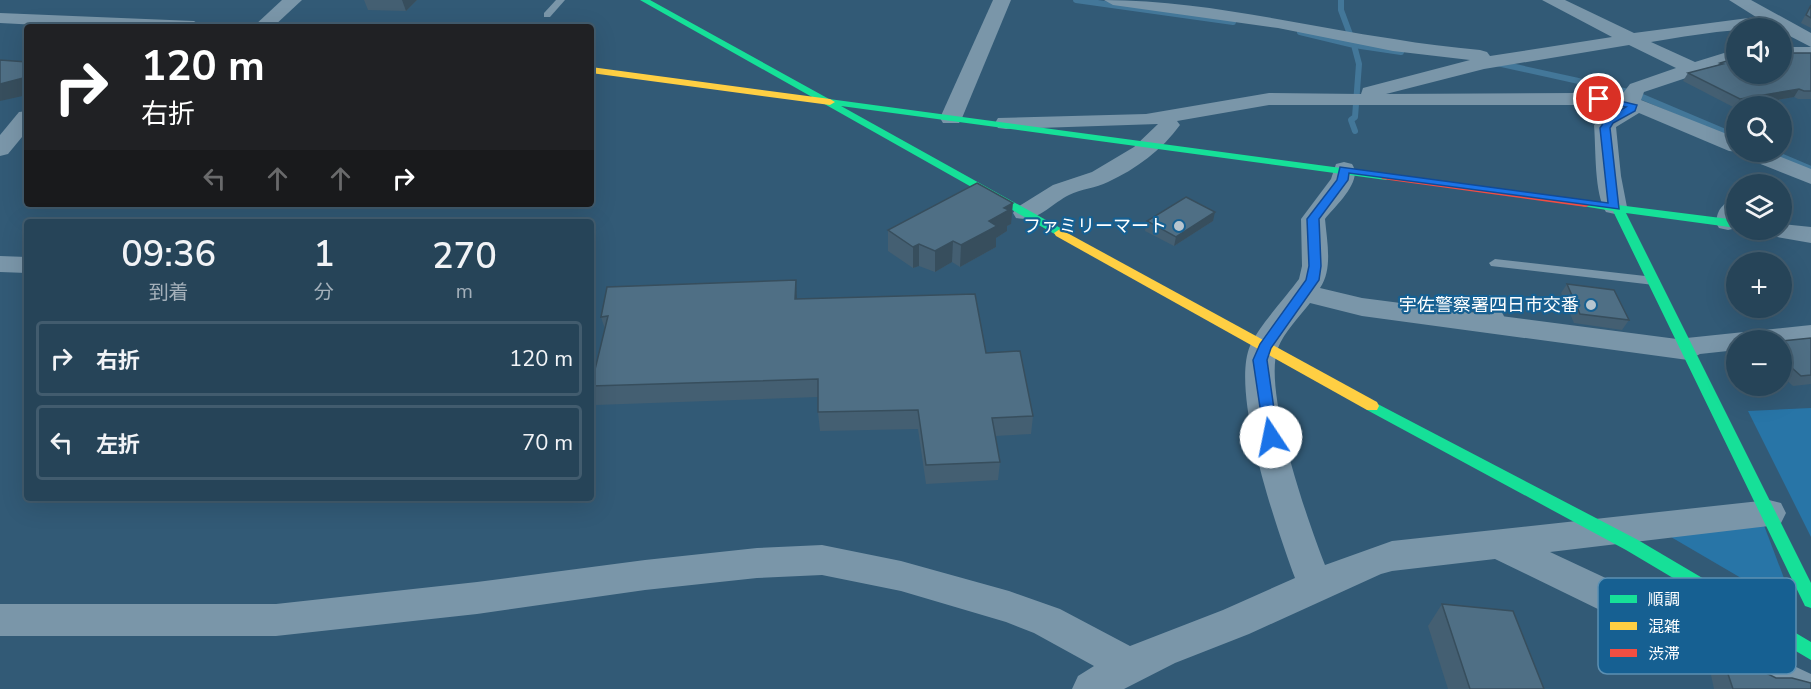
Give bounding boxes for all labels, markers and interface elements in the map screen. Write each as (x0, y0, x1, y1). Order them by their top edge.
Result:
map controls (1726, 18, 1792, 396)
button: sound (1726, 18, 1792, 84)
text: 120 m (141, 38, 265, 95)
icon: right (42, 48, 120, 126)
pin (1573, 73, 1624, 124)
icon: arrive (1582, 82, 1615, 115)
text: 右折 (141, 96, 195, 133)
button: search (1726, 96, 1792, 162)
icon: left (198, 162, 231, 195)
icon: ahead (261, 162, 294, 195)
icon: ahead (324, 162, 357, 195)
icon: right (387, 162, 420, 195)
button: layers (1726, 174, 1792, 240)
place label: ファミリーマート (1023, 214, 1167, 238)
marker: ファミリーマート (1172, 219, 1186, 233)
text: 09:36 (121, 230, 216, 279)
text: 1 (313, 230, 335, 279)
text: 270 (432, 232, 497, 281)
button: + (1726, 252, 1792, 318)
text: m (456, 278, 473, 305)
text: 到着 (149, 279, 189, 306)
text: 分 (314, 279, 334, 306)
place label: 宇佐警察署四日市交番 (1399, 293, 1579, 317)
marker: 宇佐警察署四日市交番 (1584, 298, 1598, 312)
button: − (1726, 330, 1792, 396)
icon: right (45, 342, 78, 375)
text: 120 m (509, 344, 573, 374)
text: 右折 (96, 346, 140, 376)
position arrow (1239, 405, 1303, 469)
icon: left (45, 426, 78, 459)
text: 70 m (522, 428, 573, 458)
text: 左折 (96, 430, 140, 460)
legend (1598, 578, 1796, 674)
text: 順調 (1648, 589, 1680, 611)
text: 混雑 (1648, 616, 1680, 638)
text: 渋滞 (1648, 643, 1680, 665)

